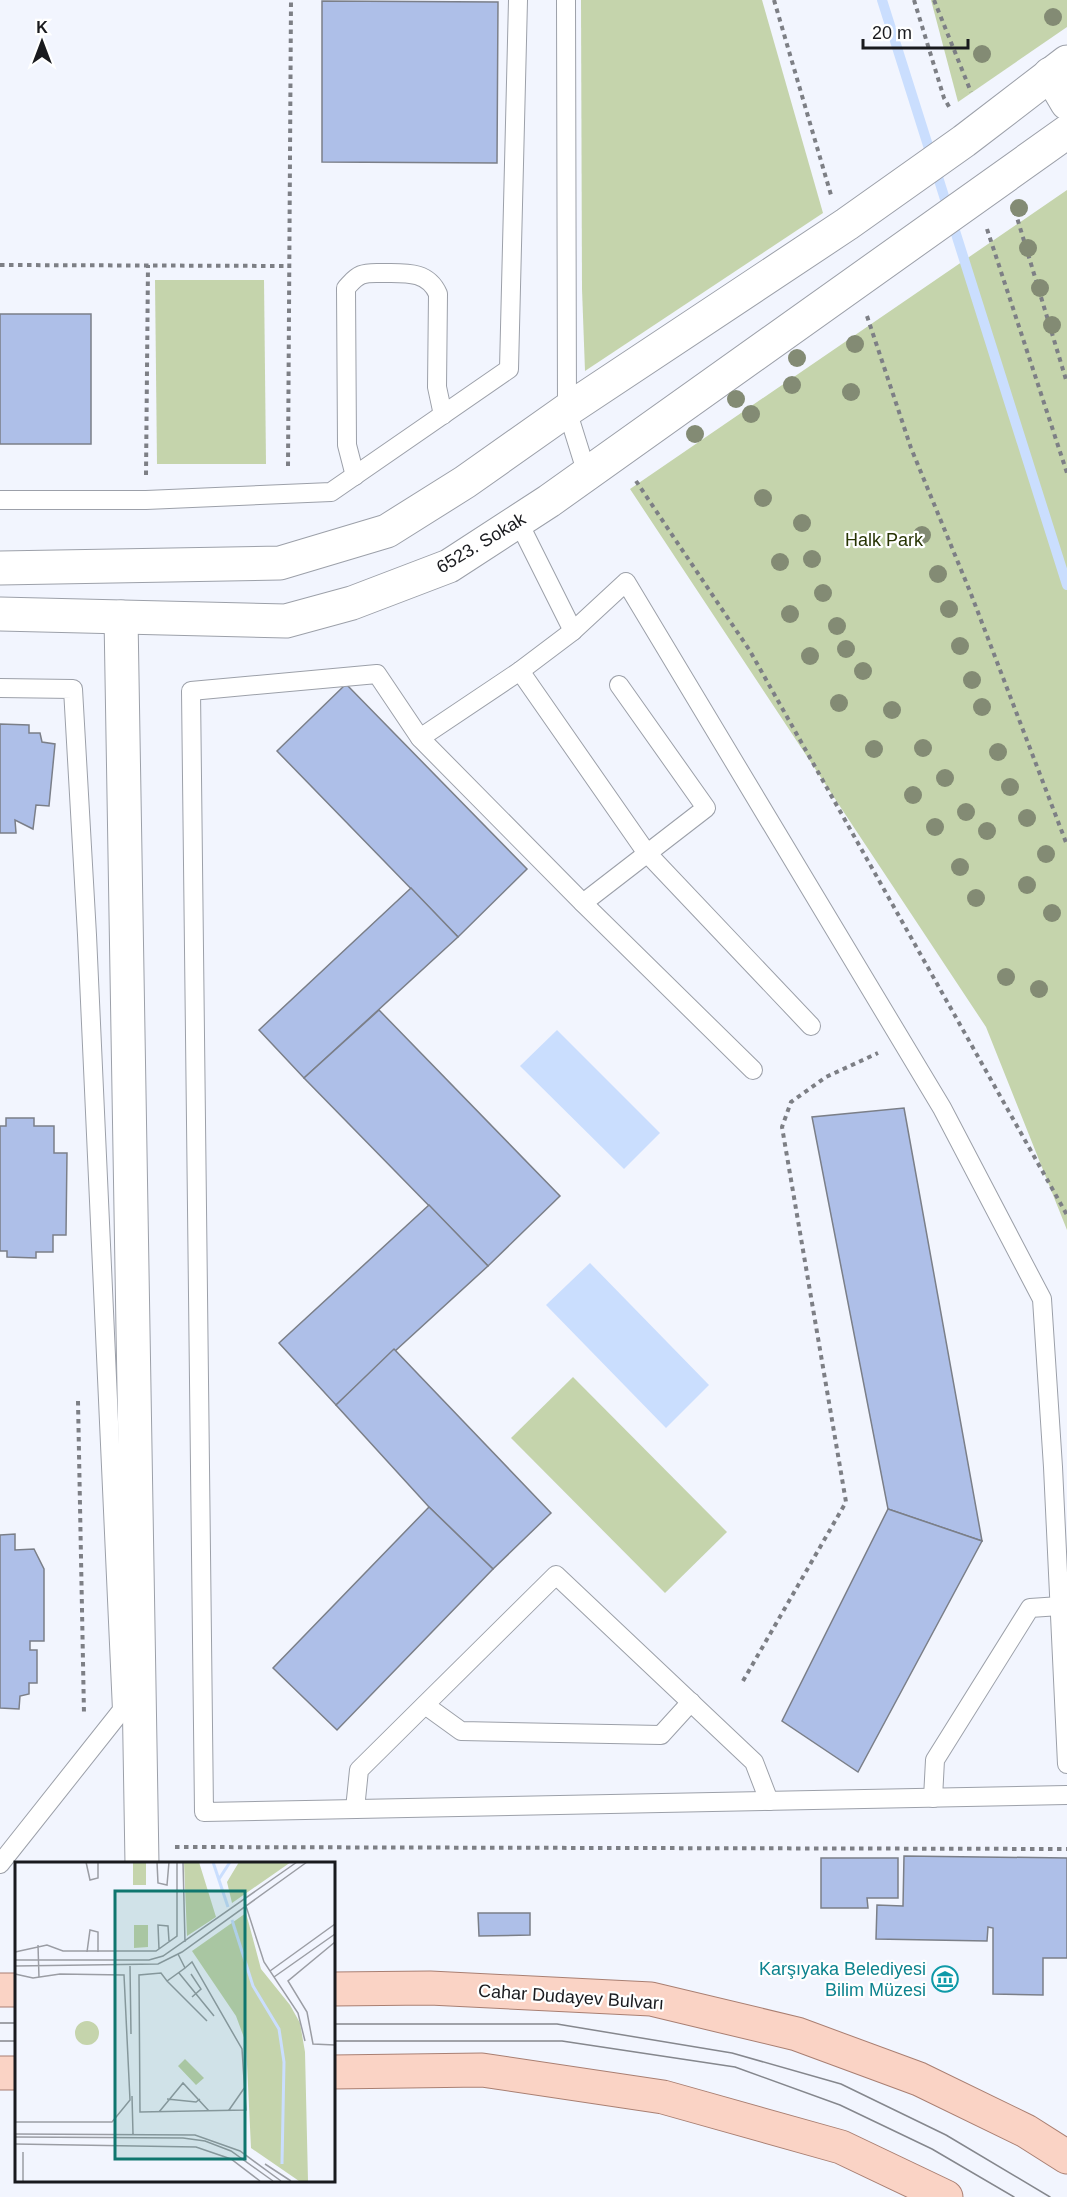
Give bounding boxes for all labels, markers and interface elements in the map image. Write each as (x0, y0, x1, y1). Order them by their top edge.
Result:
north arrow (12, 12, 72, 72)
scale bar (863, 12, 968, 50)
text: K (36, 19, 48, 36)
text: 20 m (872, 23, 912, 43)
street label: 6523. Sokak (433, 508, 530, 577)
park label: Halk Park (845, 530, 924, 550)
inset map (15, 1862, 334, 2182)
place label: Karşıyaka Belediyesi Bilim Müzesi (759, 1959, 926, 2000)
museum icon: Karşıyaka Belediyesi Bilim Müzesi (930, 1964, 960, 1994)
street label: Cahar Dudayev Bulvarı (477, 1981, 665, 2013)

